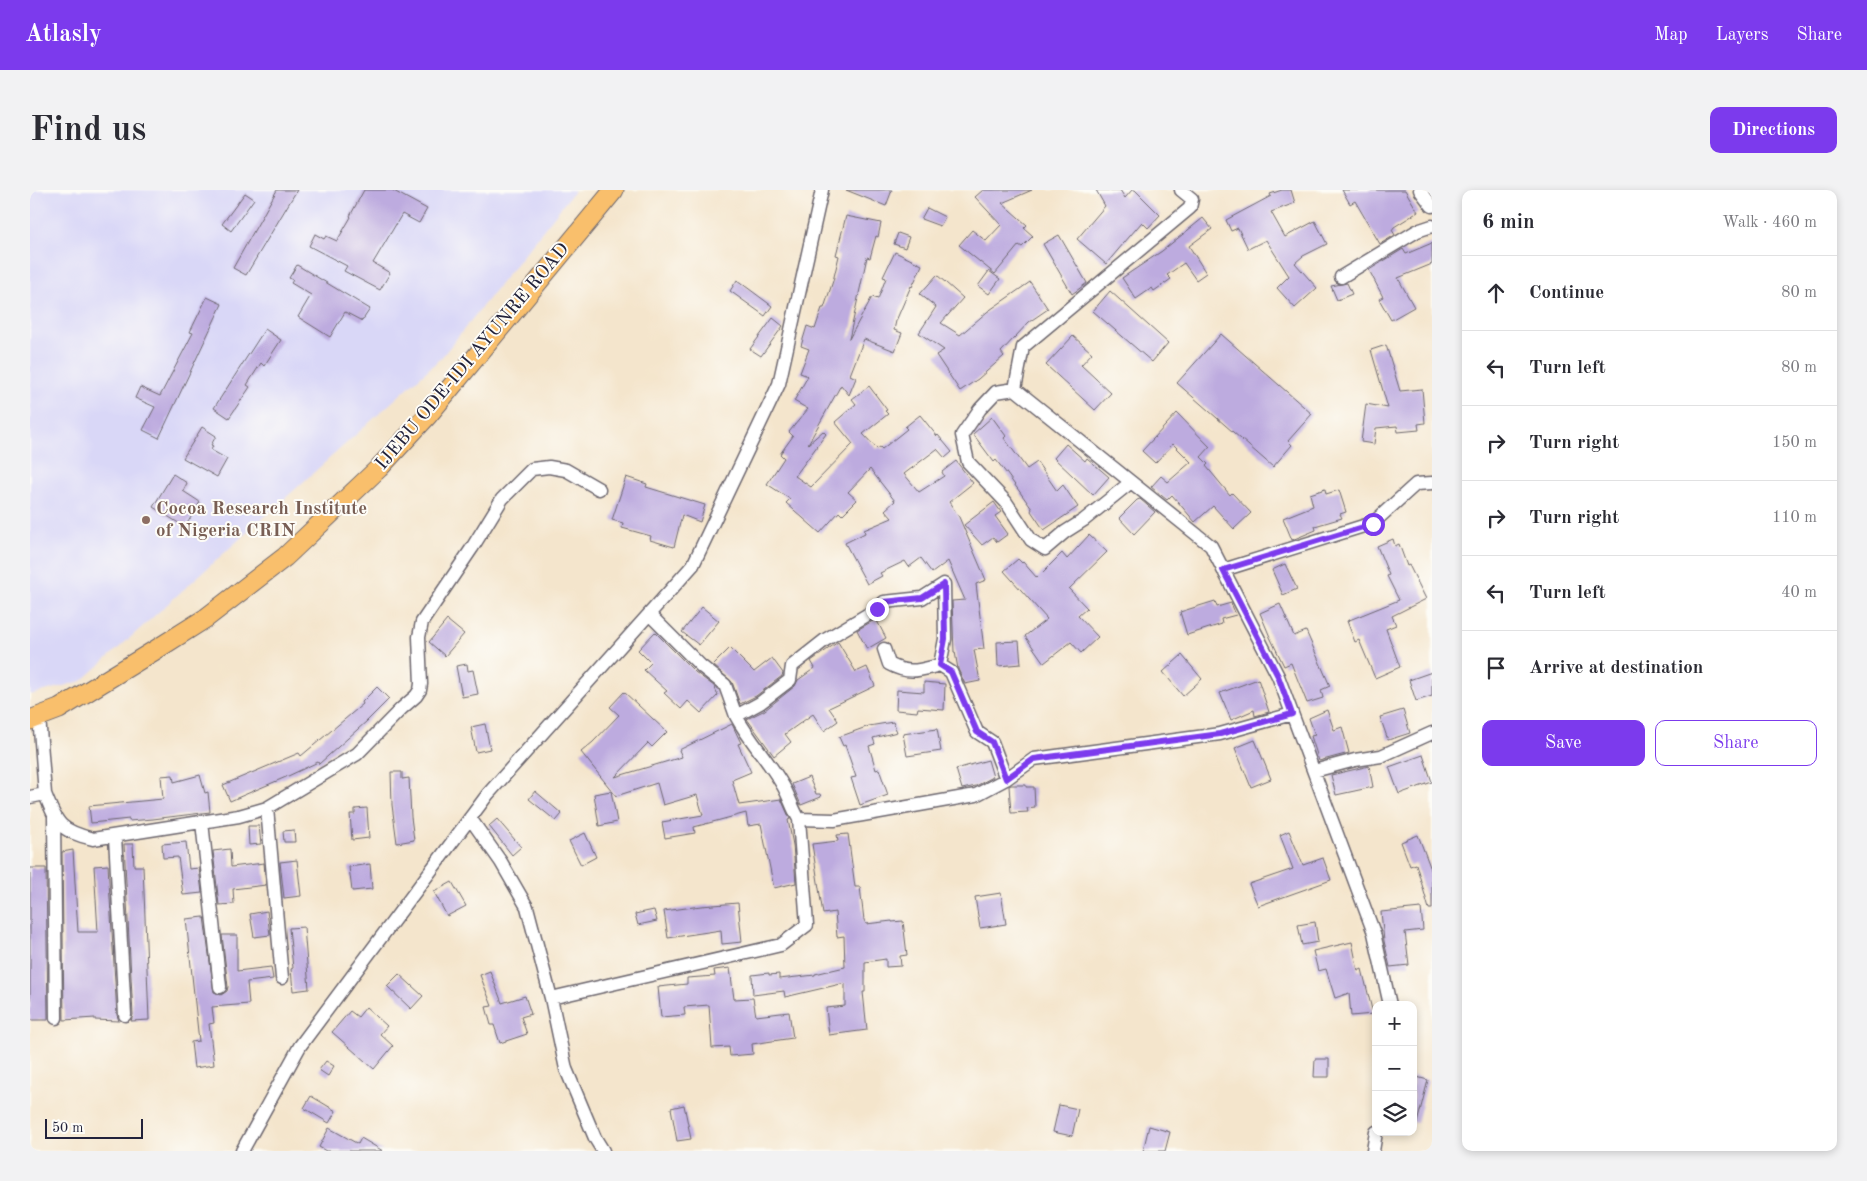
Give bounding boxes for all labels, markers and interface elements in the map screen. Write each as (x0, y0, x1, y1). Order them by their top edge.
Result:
text: Atlasly (25, 23, 102, 47)
text: Map (1654, 26, 1688, 44)
text: Layers (1716, 26, 1768, 44)
text: Share (1796, 26, 1842, 44)
button: Directions (1710, 107, 1837, 153)
text: Find us (30, 113, 146, 148)
text: 6 min (1482, 212, 1535, 233)
text: Walk · 460 m (1722, 215, 1817, 231)
street label: IJEBU ODE-IDI AYUNRE ROAD (373, 240, 573, 474)
icon: ahead (1482, 279, 1510, 307)
text: Continue (1529, 284, 1604, 303)
text: 80 m (1781, 285, 1817, 301)
icon: left (1482, 354, 1510, 382)
text: Turn left (1529, 359, 1606, 378)
text: 80 m (1781, 360, 1817, 376)
icon: right (1482, 429, 1510, 457)
text: Turn right (1529, 434, 1619, 453)
text: 150 m (1772, 435, 1817, 451)
place label: Cocoa Research Institute of Nigeria CRIN (156, 500, 367, 541)
icon: right (1482, 504, 1510, 532)
text: Turn right (1529, 509, 1619, 528)
text: 110 m (1772, 510, 1817, 526)
route start (1362, 513, 1385, 536)
marker: Cocoa Research Institute of Nigeria CRIN (140, 514, 152, 526)
icon: left (1482, 579, 1510, 607)
text: Turn left (1529, 584, 1606, 603)
text: 40 m (1781, 585, 1817, 601)
route end (866, 598, 889, 621)
icon: arrive (1482, 654, 1510, 682)
text: Arrive at destination (1529, 659, 1703, 678)
button: Save (1482, 720, 1645, 766)
button: Share (1655, 720, 1817, 766)
map controls (1372, 1001, 1417, 1136)
button: + (1372, 1001, 1417, 1046)
button: − (1372, 1046, 1417, 1091)
button: layers (1372, 1091, 1417, 1136)
scale bar (45, 1116, 142, 1139)
text: 50 m (52, 1121, 83, 1135)

